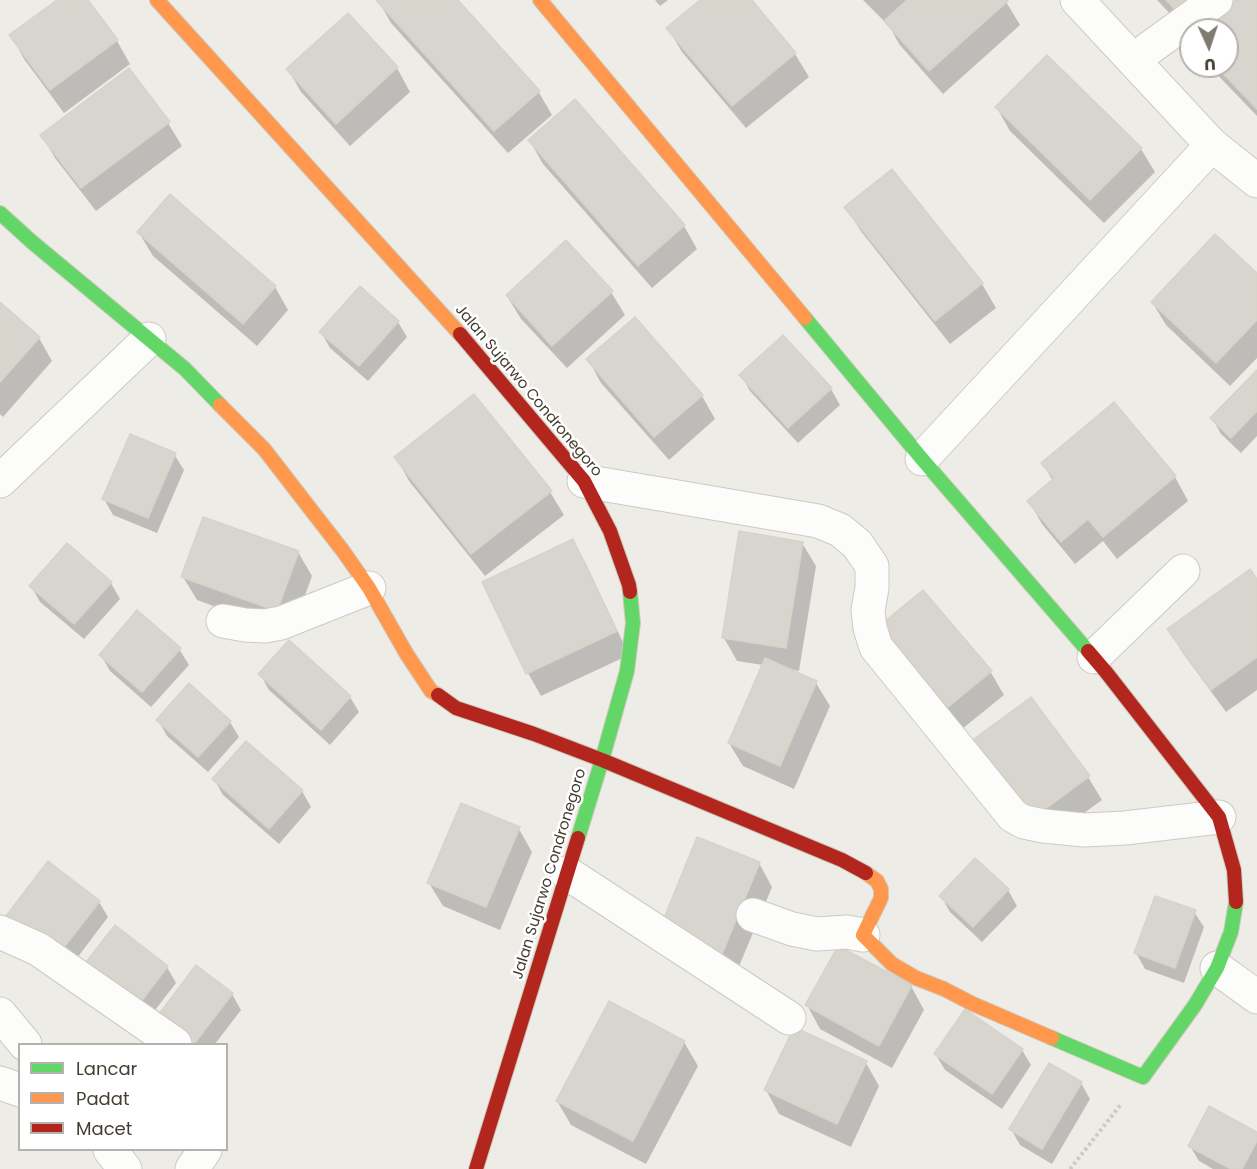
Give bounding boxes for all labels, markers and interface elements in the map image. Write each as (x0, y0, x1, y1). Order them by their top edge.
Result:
north arrow (1179, 18, 1239, 78)
text: U (1204, 53, 1216, 76)
street label: Jalan Sujarwo Condronegoro (451, 301, 605, 481)
street label: Jalan Sujarwo Condronegoro (509, 767, 591, 981)
legend (18, 1043, 228, 1151)
text: Lancar (76, 1056, 137, 1081)
text: Padat (76, 1086, 129, 1111)
text: Macet (76, 1116, 132, 1141)

